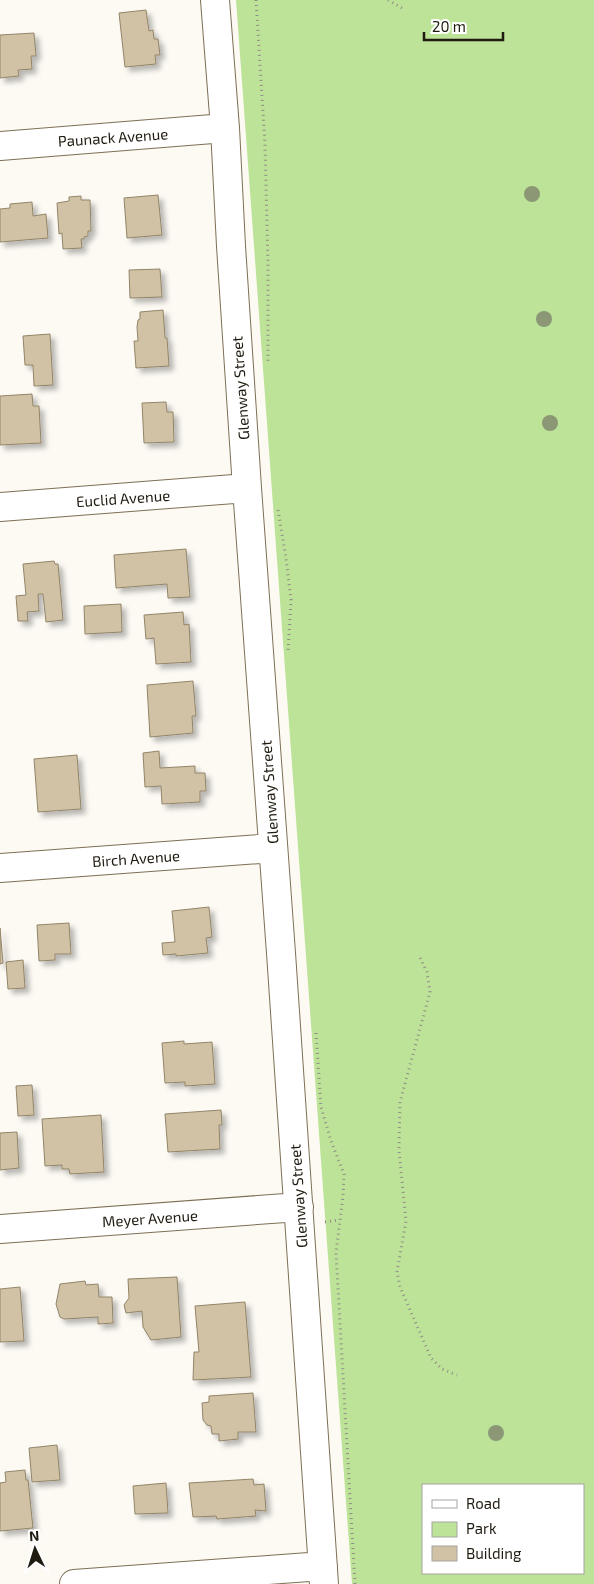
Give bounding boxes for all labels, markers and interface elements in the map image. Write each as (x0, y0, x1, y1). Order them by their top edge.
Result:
scale bar (424, 10, 503, 42)
text: 20 m (432, 17, 466, 35)
street label: Paunack Avenue (57, 124, 169, 150)
street label: Glenway Street (227, 335, 253, 440)
street label: Euclid Avenue (75, 486, 171, 510)
street label: Glenway Street (256, 739, 282, 844)
street label: Birch Avenue (91, 846, 181, 870)
street label: Glenway Street (285, 1143, 311, 1248)
street label: Meyer Avenue (101, 1206, 199, 1230)
legend (422, 1484, 584, 1574)
text: Road (466, 1494, 501, 1512)
text: Park (466, 1519, 497, 1537)
north arrow (10, 1524, 60, 1574)
text: N (28, 1527, 40, 1544)
text: Building (466, 1544, 522, 1562)

